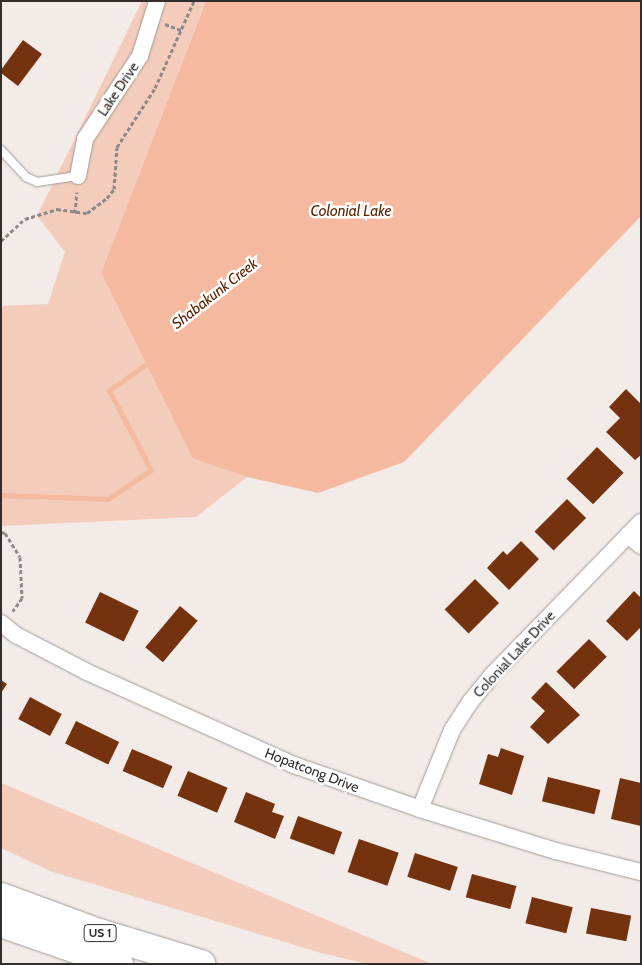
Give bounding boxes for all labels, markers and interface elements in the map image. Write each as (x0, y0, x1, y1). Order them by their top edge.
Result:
street label: Lake Drive (94, 59, 142, 119)
water label: Colonial Lake (311, 203, 391, 221)
water label: Shabakunk Creek (169, 255, 261, 333)
street label: Colonial Lake Drive (470, 607, 558, 701)
street label: Hopatcong Drive (262, 744, 362, 796)
road number: US 1 (82, 924, 118, 942)

